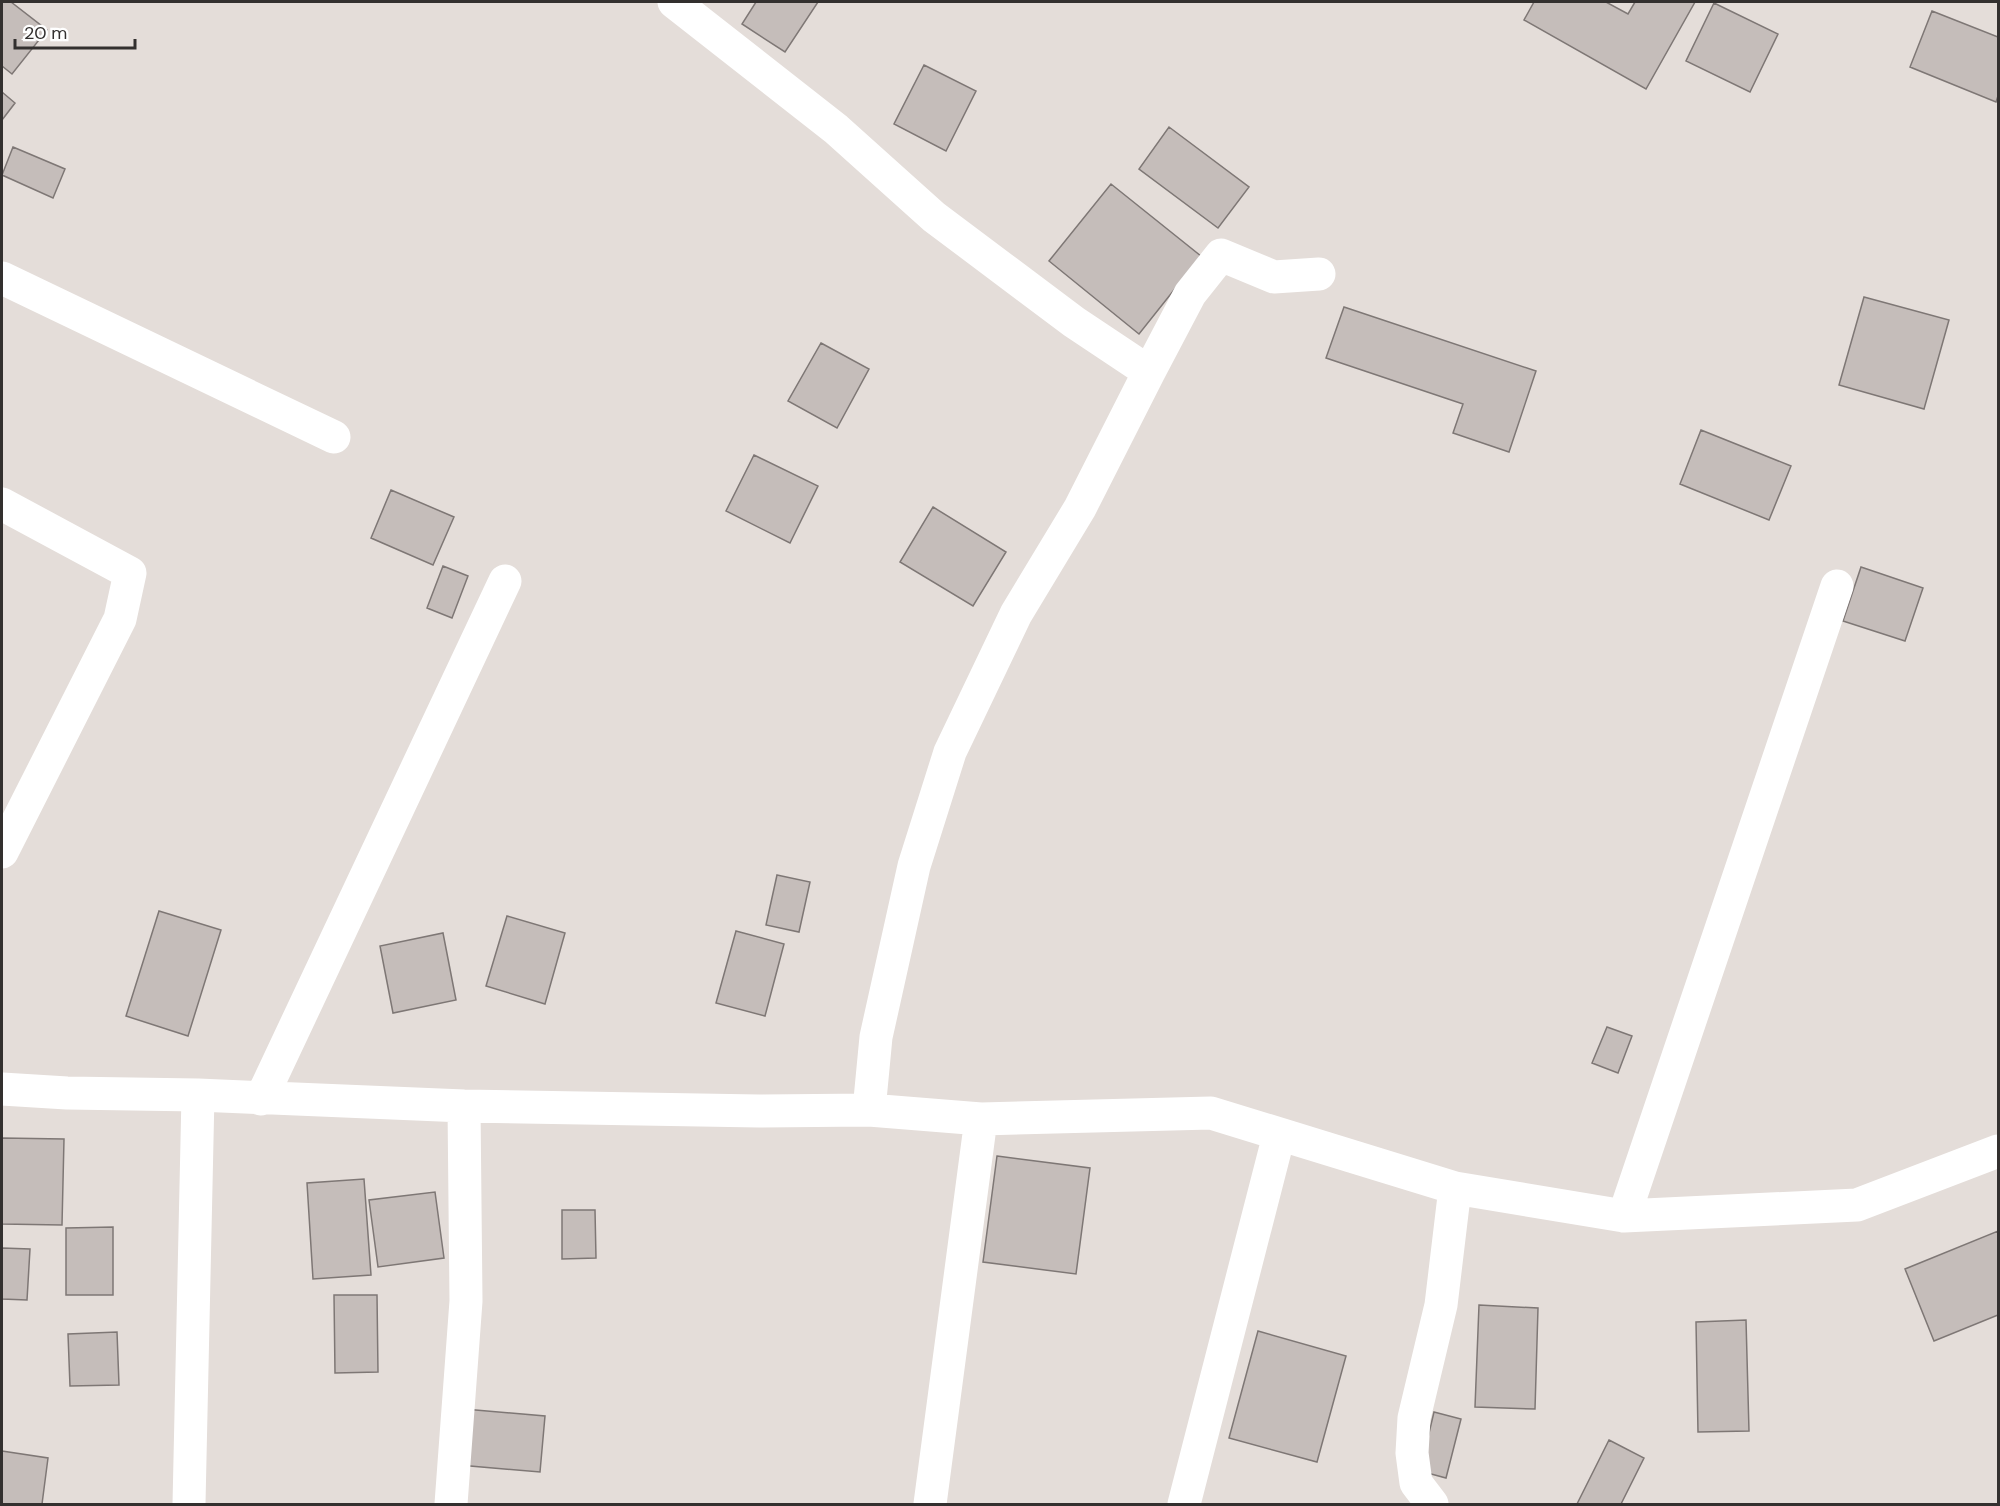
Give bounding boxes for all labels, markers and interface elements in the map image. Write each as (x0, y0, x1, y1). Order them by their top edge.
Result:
scale bar (15, 12, 135, 50)
text: 20 m (24, 21, 67, 45)

